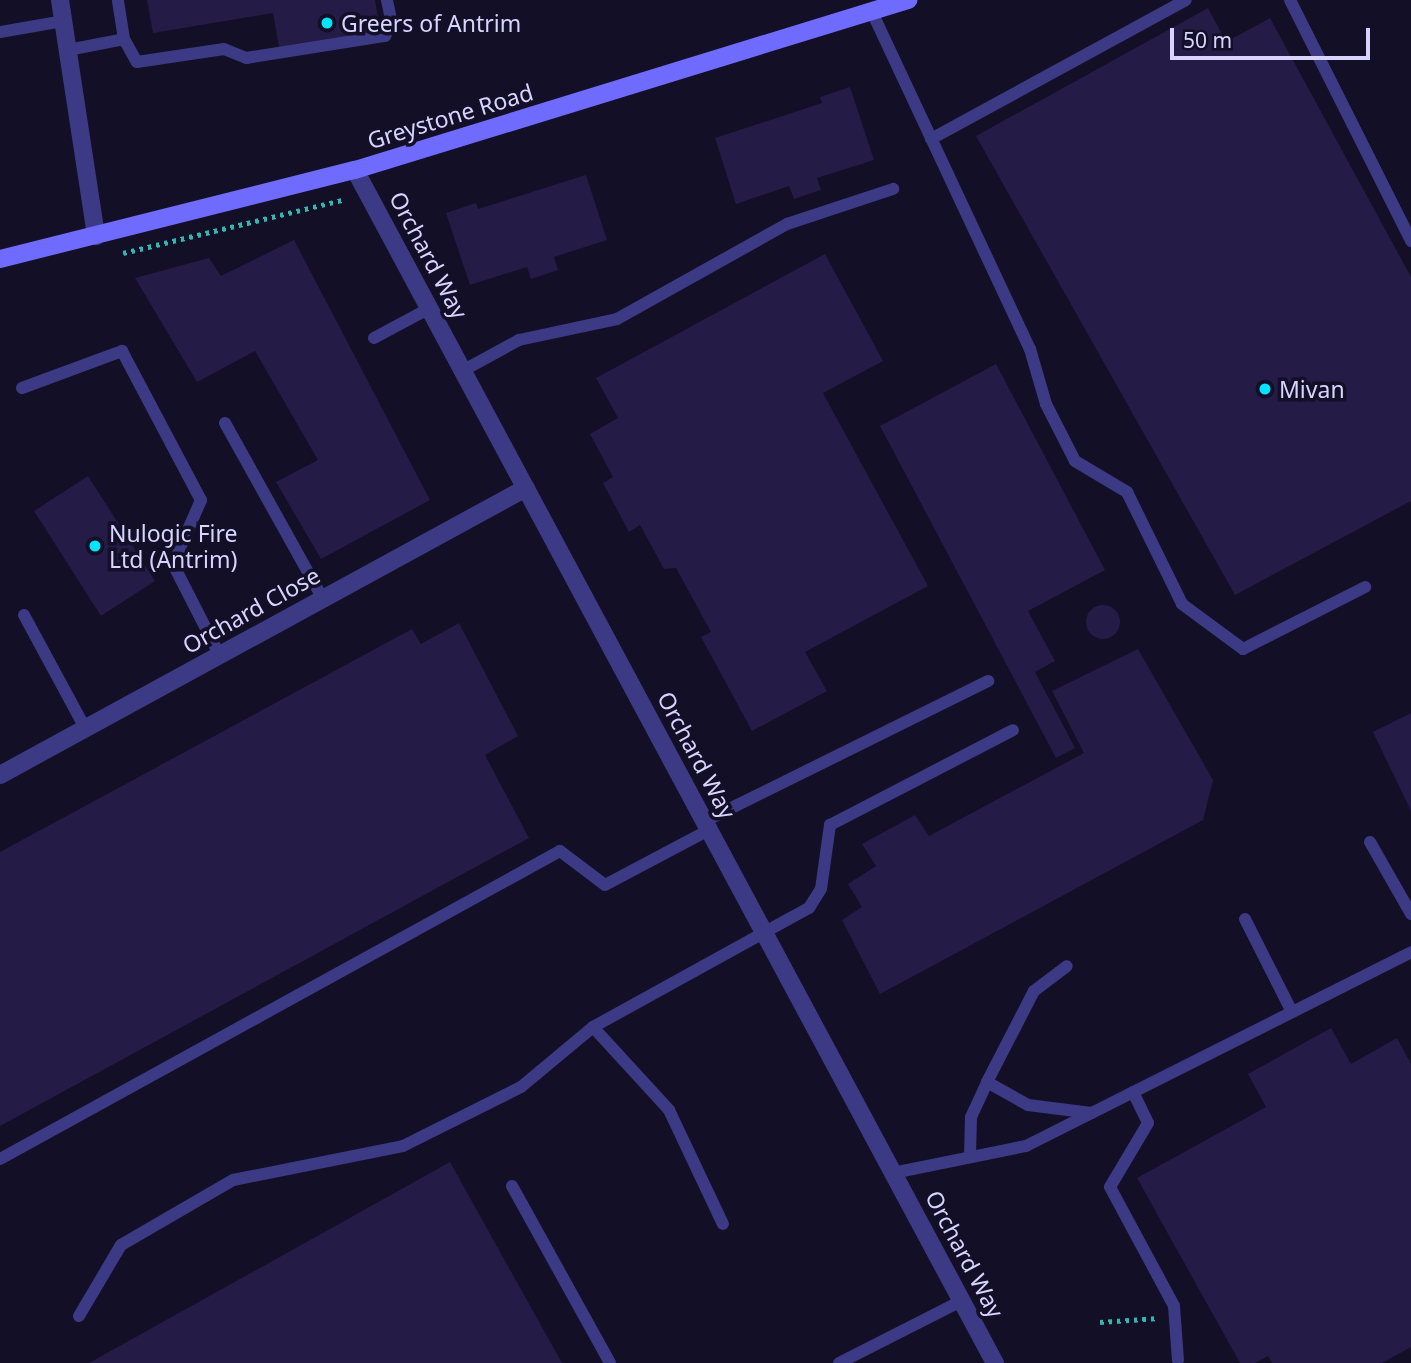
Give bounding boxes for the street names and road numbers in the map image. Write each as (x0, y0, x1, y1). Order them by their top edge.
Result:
street label: Greystone Road (364, 78, 536, 154)
street label: Orchard Way (384, 187, 474, 323)
street label: Orchard Close (178, 561, 324, 659)
street label: Orchard Way (652, 687, 742, 823)
street label: Orchard Way (920, 1186, 1010, 1322)

